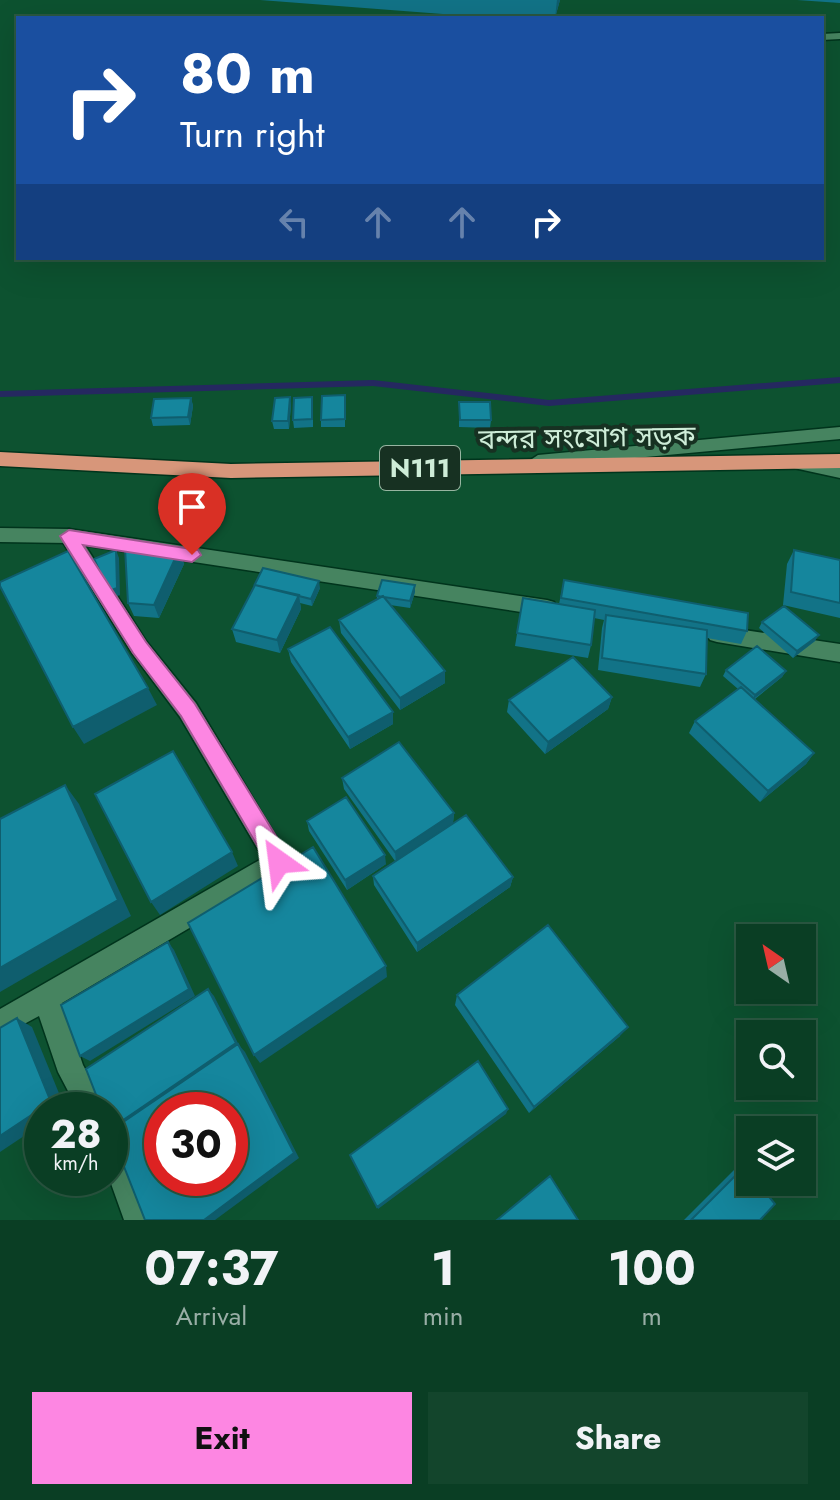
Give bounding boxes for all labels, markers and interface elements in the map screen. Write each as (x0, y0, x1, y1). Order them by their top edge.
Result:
text: 80 m (180, 33, 315, 114)
icon: right (48, 48, 152, 152)
text: Turn right (180, 108, 325, 160)
icon: left (272, 200, 316, 244)
icon: ahead (356, 200, 400, 244)
icon: ahead (440, 200, 484, 244)
icon: right (524, 200, 568, 244)
street label: বন্দর সংযোগ সড়ক (477, 415, 696, 460)
road number: N111 (380, 446, 460, 490)
pin (158, 473, 226, 555)
icon: arrive (170, 485, 214, 529)
position arrow (237, 820, 321, 904)
north arrow (736, 924, 816, 1004)
map controls (736, 924, 816, 1196)
button: search (736, 1020, 816, 1100)
speed limit sign: 30 (144, 1092, 248, 1196)
text: 28 (50, 1105, 102, 1163)
button: layers (736, 1116, 816, 1196)
text: km/h (53, 1149, 99, 1178)
text: 07:37 (144, 1234, 278, 1303)
text: 1 (431, 1234, 455, 1303)
text: 100 (608, 1234, 696, 1303)
text: Arrival (176, 1297, 247, 1335)
text: min (423, 1297, 463, 1335)
text: m (642, 1297, 662, 1335)
button: Exit (32, 1392, 412, 1484)
button: Share (428, 1392, 808, 1484)

